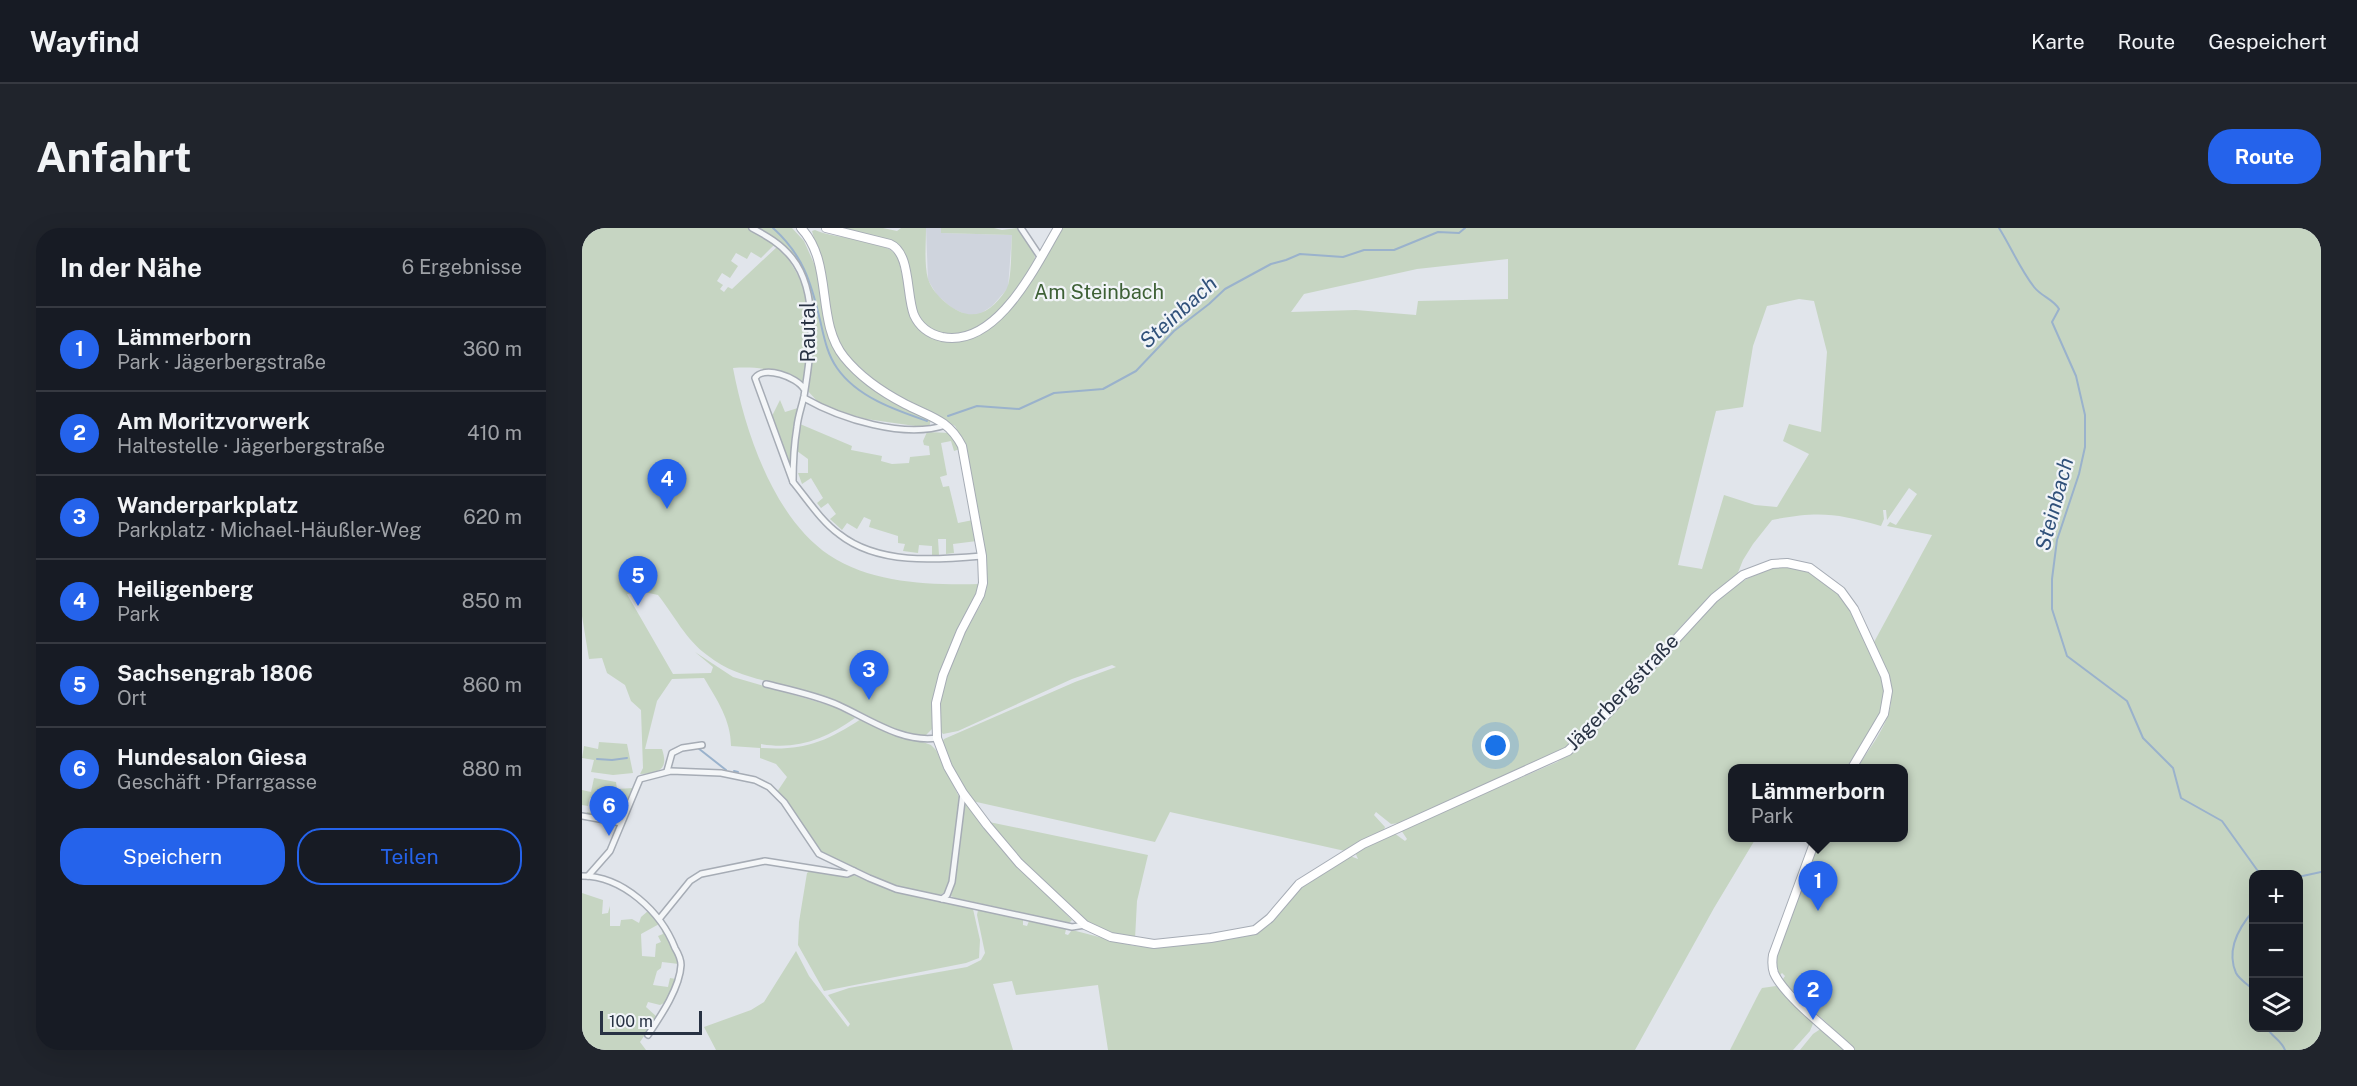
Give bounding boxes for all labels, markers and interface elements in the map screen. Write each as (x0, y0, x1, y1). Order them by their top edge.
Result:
text: Wayfind (30, 25, 140, 58)
text: Karte (2031, 29, 2085, 54)
text: Route (2118, 29, 2175, 54)
text: Gespeichert (2208, 29, 2327, 54)
button: Route (2208, 129, 2321, 184)
text: Anfahrt (36, 132, 192, 181)
text: In der Nähe (60, 252, 202, 283)
text: 6 Ergebnisse (402, 255, 522, 279)
water label: Steinbach (1134, 271, 1222, 353)
park label: Am Steinbach (1034, 280, 1164, 304)
street label: Rautal (796, 302, 820, 362)
text: Lämmerborn (117, 324, 251, 350)
text: 1 (75, 337, 84, 361)
text: 360 m (463, 337, 522, 361)
text: Park · Jägerbergstraße (117, 350, 326, 374)
text: Am Moritzvorwerk (117, 408, 310, 434)
text: 2 (73, 421, 86, 445)
text: 410 m (467, 421, 522, 445)
text: Haltestelle · Jägerbergstraße (117, 434, 385, 458)
water label: Steinbach (2030, 455, 2078, 553)
pin: 4 (648, 460, 686, 509)
text: Wanderparkplatz (117, 492, 298, 518)
text: 3 (73, 505, 86, 529)
text: 620 m (463, 505, 522, 529)
text: Parkplatz · Michael-Häußler-Weg (117, 518, 422, 542)
pin: 5 (618, 556, 658, 606)
text: Heiligenberg (117, 576, 253, 602)
text: 4 (73, 589, 86, 613)
text: 850 m (462, 589, 522, 613)
text: Park (117, 602, 160, 626)
street label: Jägerbergstraße (1560, 629, 1684, 755)
pin: 3 (850, 650, 888, 700)
text: Sachsengrab 1806 (117, 660, 313, 686)
text: 5 (73, 673, 86, 697)
text: 860 m (462, 673, 522, 697)
text: Ort (117, 686, 147, 710)
your location (1481, 731, 1510, 760)
text: Hundesalon Giesa (117, 744, 307, 770)
text: 6 (73, 757, 86, 781)
text: 880 m (462, 757, 522, 781)
popup (1728, 764, 1908, 842)
text: Geschäft · Pfarrgasse (117, 770, 317, 794)
text: Lämmerborn (1751, 778, 1885, 804)
pin: 6 (590, 786, 628, 836)
text: Park (1751, 804, 1794, 828)
button: Speichern (60, 828, 285, 885)
button: Teilen (297, 828, 522, 885)
pin: 1 (1798, 862, 1838, 911)
map controls (2249, 870, 2303, 1032)
button: + (2249, 870, 2303, 924)
button: − (2249, 924, 2303, 978)
pin: 2 (1794, 970, 1832, 1020)
button: layers (2249, 978, 2303, 1032)
scale bar (600, 1008, 702, 1036)
text: 100 m (609, 1012, 653, 1031)

